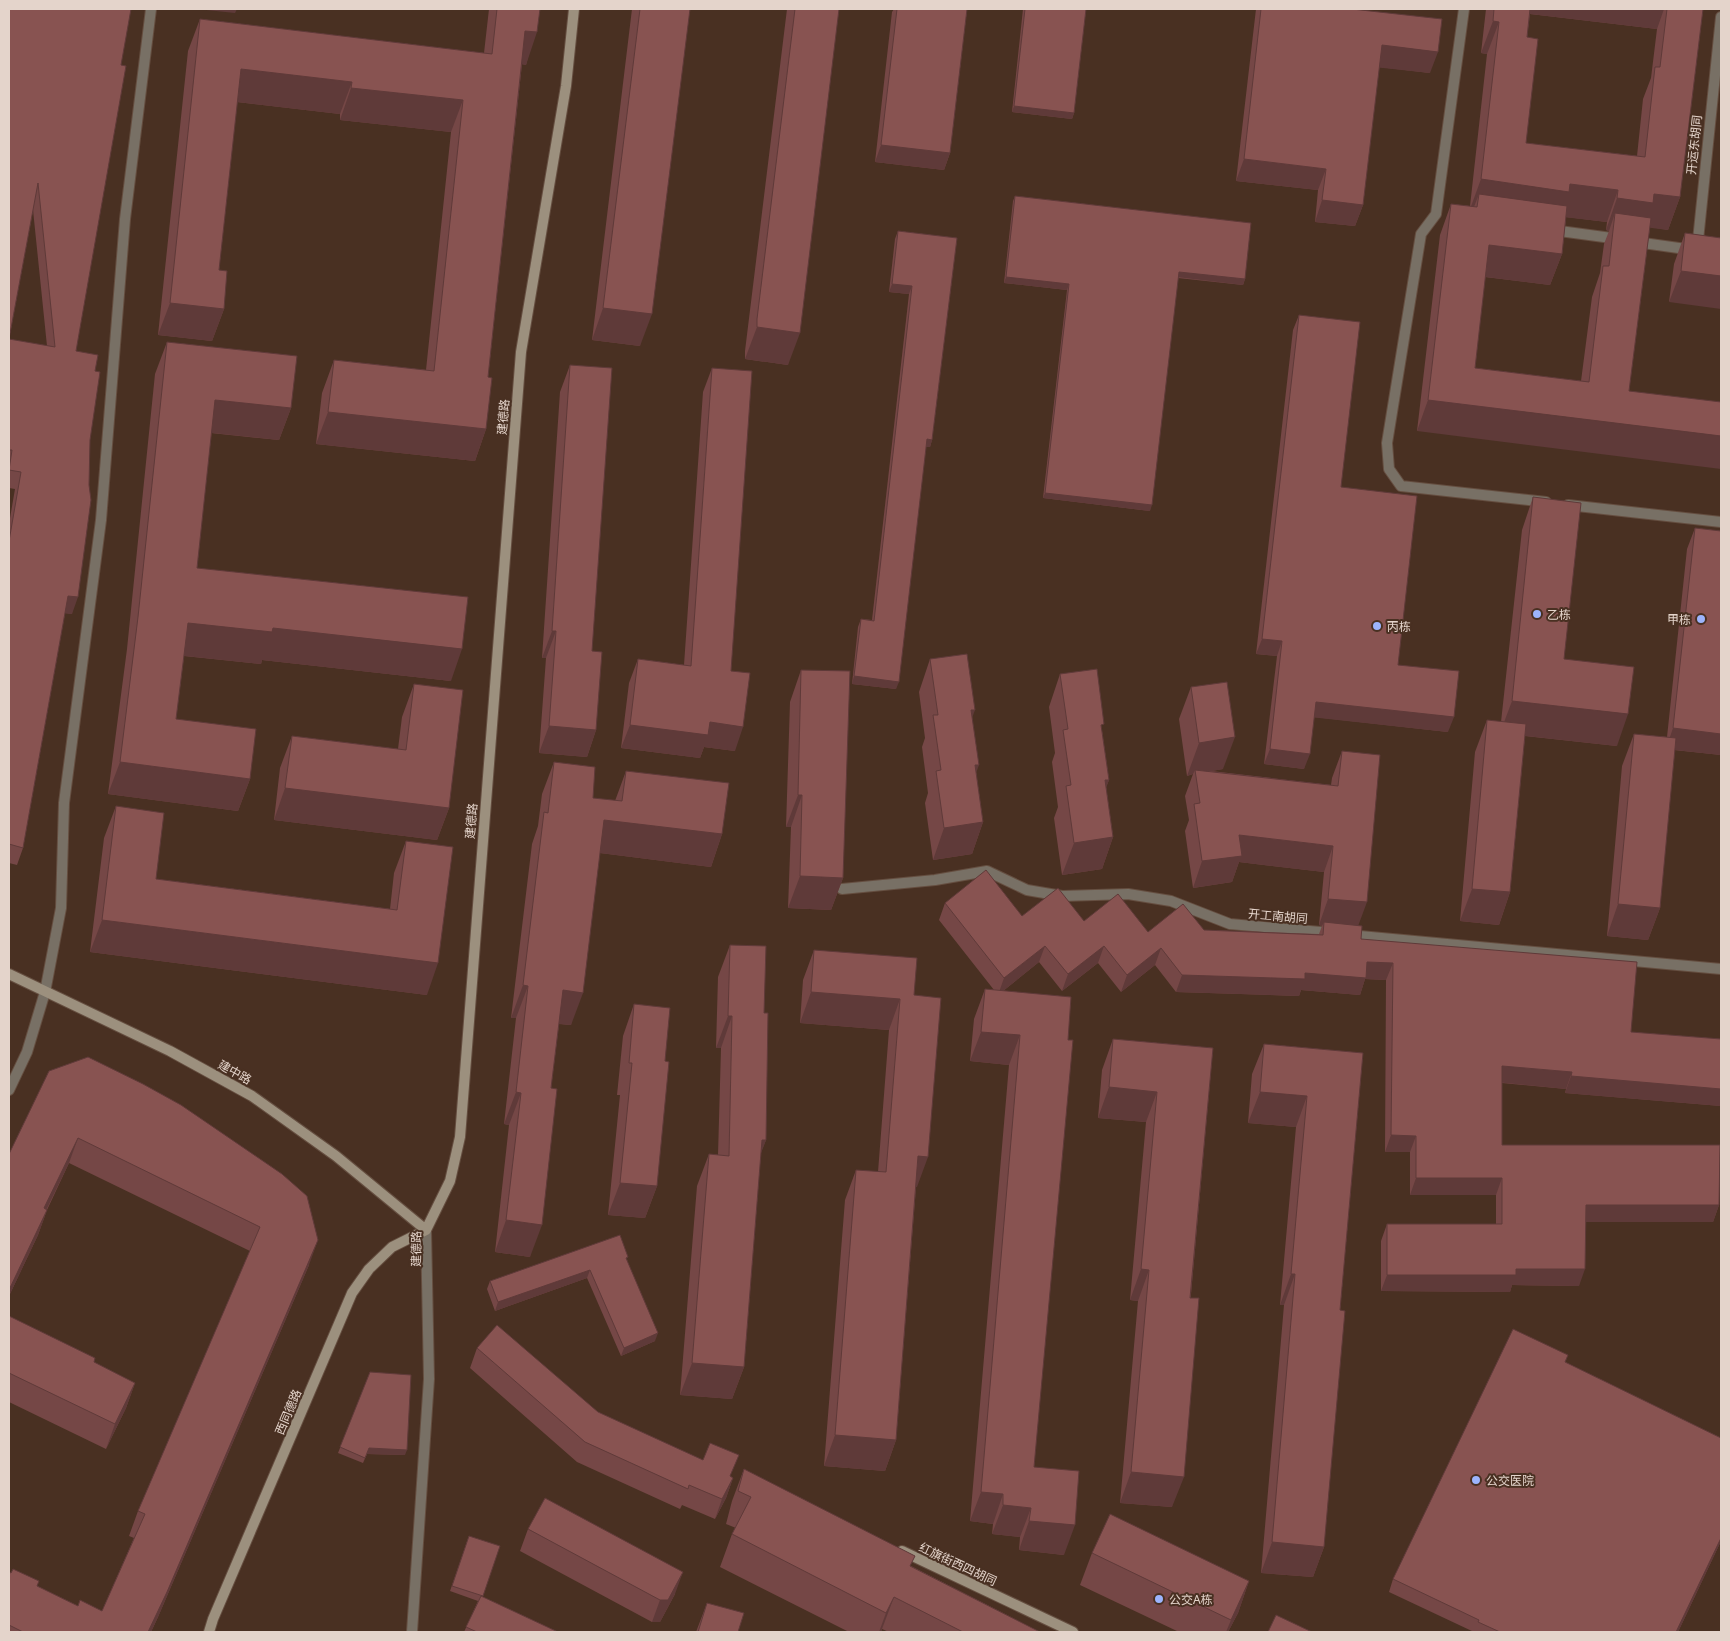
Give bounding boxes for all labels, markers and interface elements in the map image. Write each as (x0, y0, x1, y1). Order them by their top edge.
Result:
street label: 开运东胡同 (1682, 114, 1706, 176)
street label: 建德路 (493, 398, 513, 436)
place label: 乙栋 (1547, 606, 1571, 623)
marker: 乙栋 (1531, 608, 1543, 620)
place label: 甲栋 (1667, 611, 1691, 628)
marker: 甲栋 (1695, 613, 1707, 625)
place label: 丙栋 (1387, 618, 1411, 635)
marker: 丙栋 (1371, 620, 1383, 632)
street label: 建德路 (461, 802, 481, 840)
street label: 开工南胡同 (1247, 905, 1309, 927)
street label: 建中路 (215, 1056, 255, 1088)
street label: 建德路 (407, 1231, 425, 1267)
street label: 西同德路 (271, 1387, 305, 1437)
place label: 公交医院 (1486, 1472, 1534, 1489)
marker: 公交医院 (1470, 1474, 1482, 1486)
street label: 红旗街西四胡同 (916, 1539, 1000, 1589)
place label: 公交A栋 (1169, 1591, 1213, 1608)
marker: 公交A栋 (1153, 1593, 1165, 1605)

